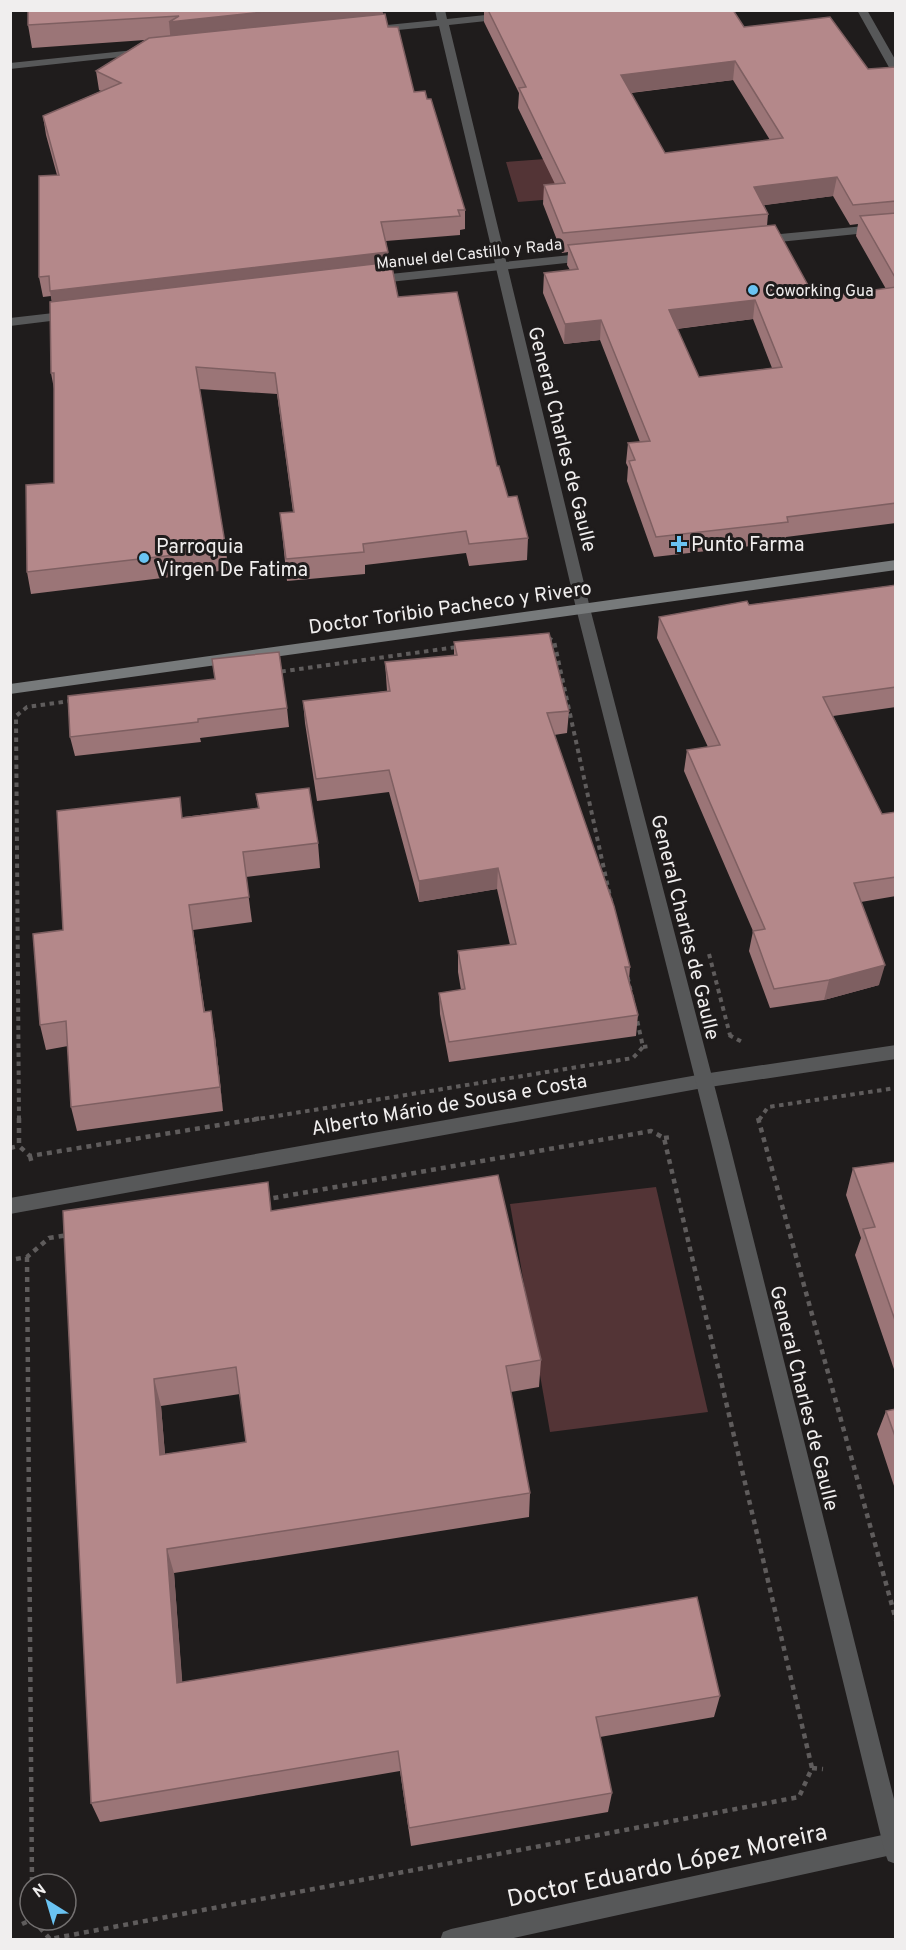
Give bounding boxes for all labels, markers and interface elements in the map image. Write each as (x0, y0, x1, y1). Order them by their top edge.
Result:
street label: Manuel del Castillo y Rada (375, 235, 563, 275)
place label: Coworking Gua (765, 282, 874, 302)
marker: Coworking Gua (746, 283, 760, 297)
street label: General Charles de Gaulle (520, 324, 602, 555)
place label: Punto Farma (691, 533, 805, 559)
place label: Parroquia Virgen De Fatima (156, 535, 308, 584)
marker: Punto Farma (672, 537, 686, 551)
marker: Parroquia Virgen De Fatima (137, 551, 151, 565)
street label: Doctor Toribio Pacheco y Rivero (307, 576, 594, 642)
street label: General Charles de Gaulle (643, 812, 725, 1043)
street label: Alberto Mário de Sousa e Costa (309, 1069, 589, 1143)
street label: General Charles de Gaulle (762, 1283, 844, 1514)
street label: Doctor Eduardo López Moreira (505, 1818, 830, 1916)
north arrow (18, 1872, 78, 1932)
text: N (30, 1880, 51, 1903)

